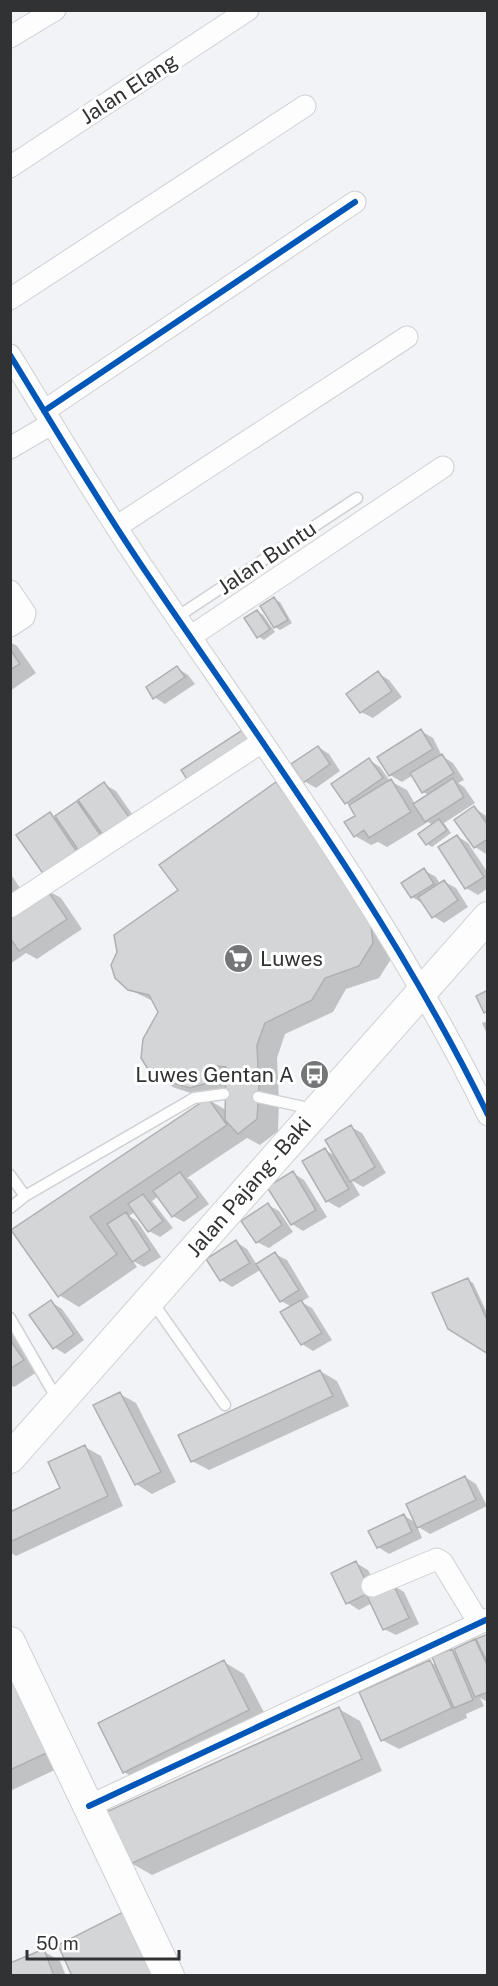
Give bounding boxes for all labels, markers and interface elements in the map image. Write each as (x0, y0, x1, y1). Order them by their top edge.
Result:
street label: Jalan Elang (76, 48, 182, 129)
street label: Jalan Buntu (213, 516, 321, 600)
supermarket icon: Luwes (223, 943, 255, 975)
place label: Luwes (260, 946, 323, 971)
bus stop icon: Luwes Gentan A (299, 1059, 331, 1091)
place label: Luwes Gentan A (135, 1062, 294, 1087)
street label: Jalan Pajang - Baki (181, 1112, 316, 1262)
scale bar (27, 1923, 178, 1961)
text: 50 m (36, 1933, 79, 1954)

